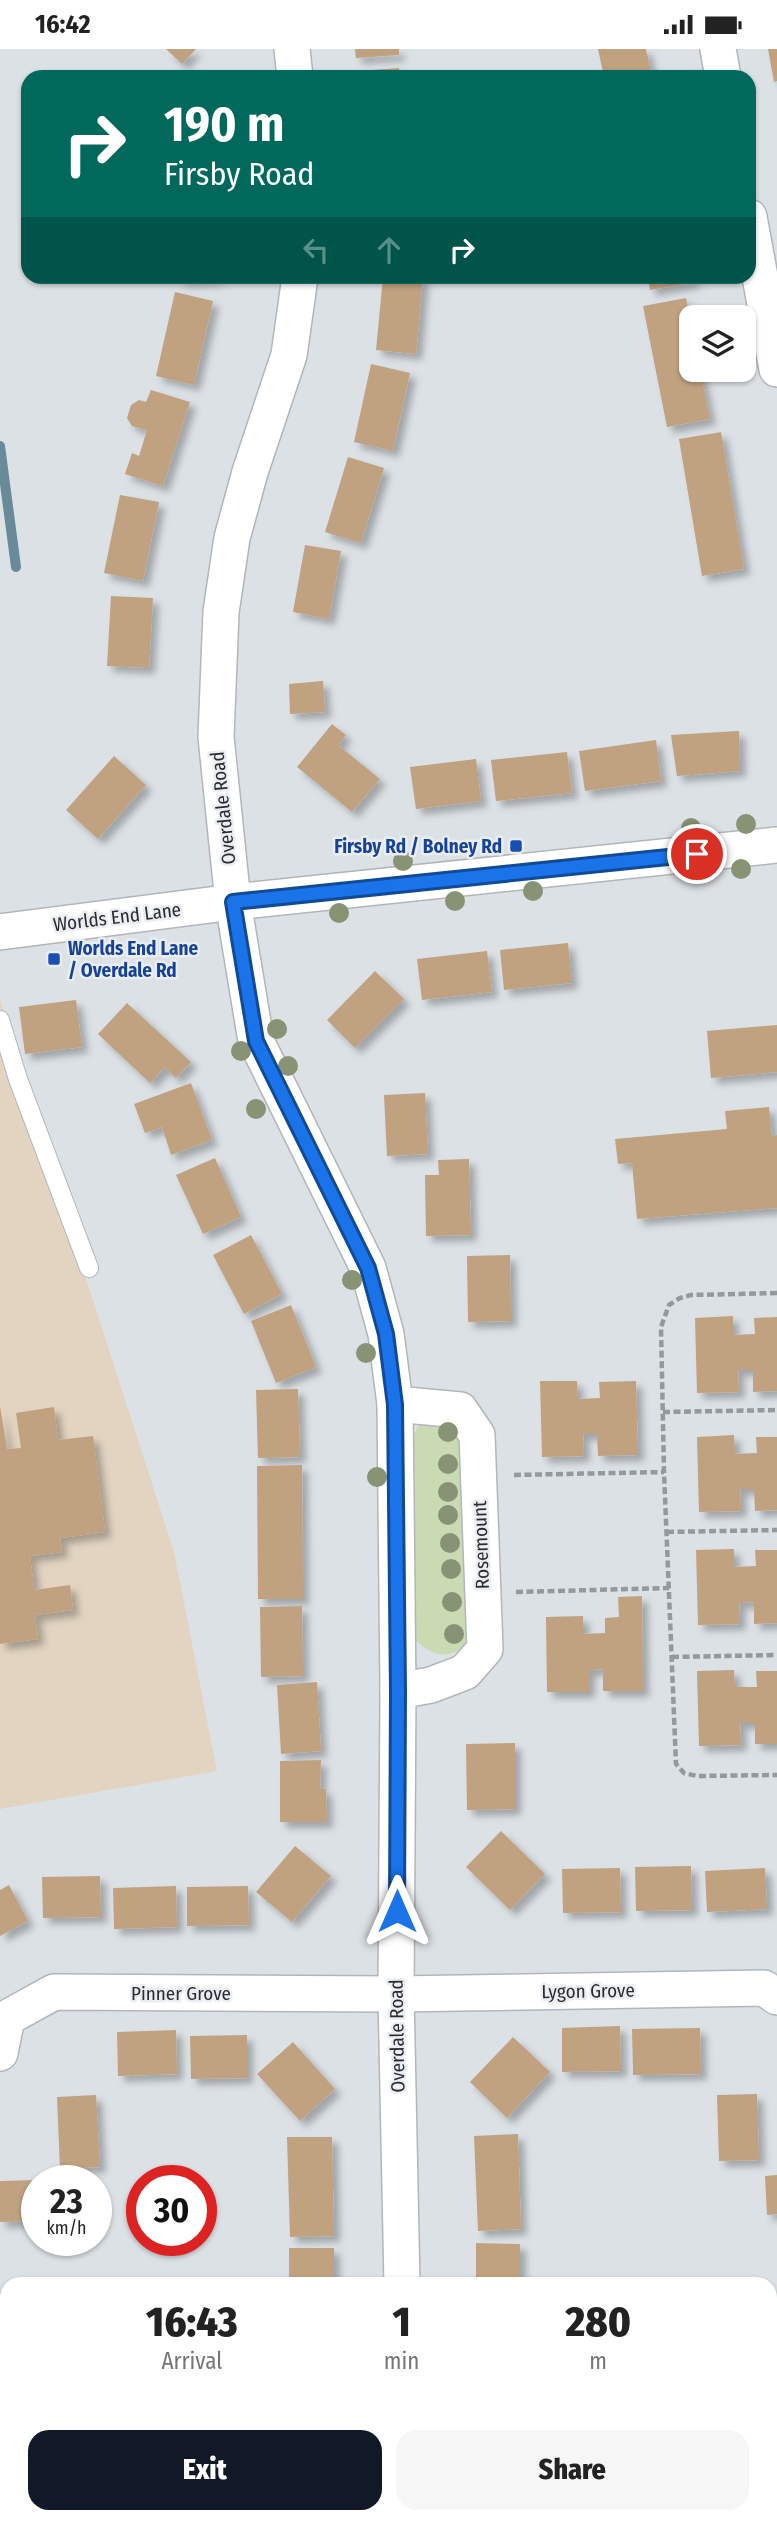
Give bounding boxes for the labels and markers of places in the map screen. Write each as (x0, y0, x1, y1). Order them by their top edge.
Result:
pin (667, 824, 727, 884)
place label: Firsby Rd / Bolney Rd (334, 835, 502, 858)
marker: Firsby Rd / Bolney Rd (508, 838, 524, 854)
place label: Worlds End Lane / Overdale Rd (68, 937, 199, 982)
marker: Worlds End Lane / Overdale Rd (46, 951, 62, 967)

